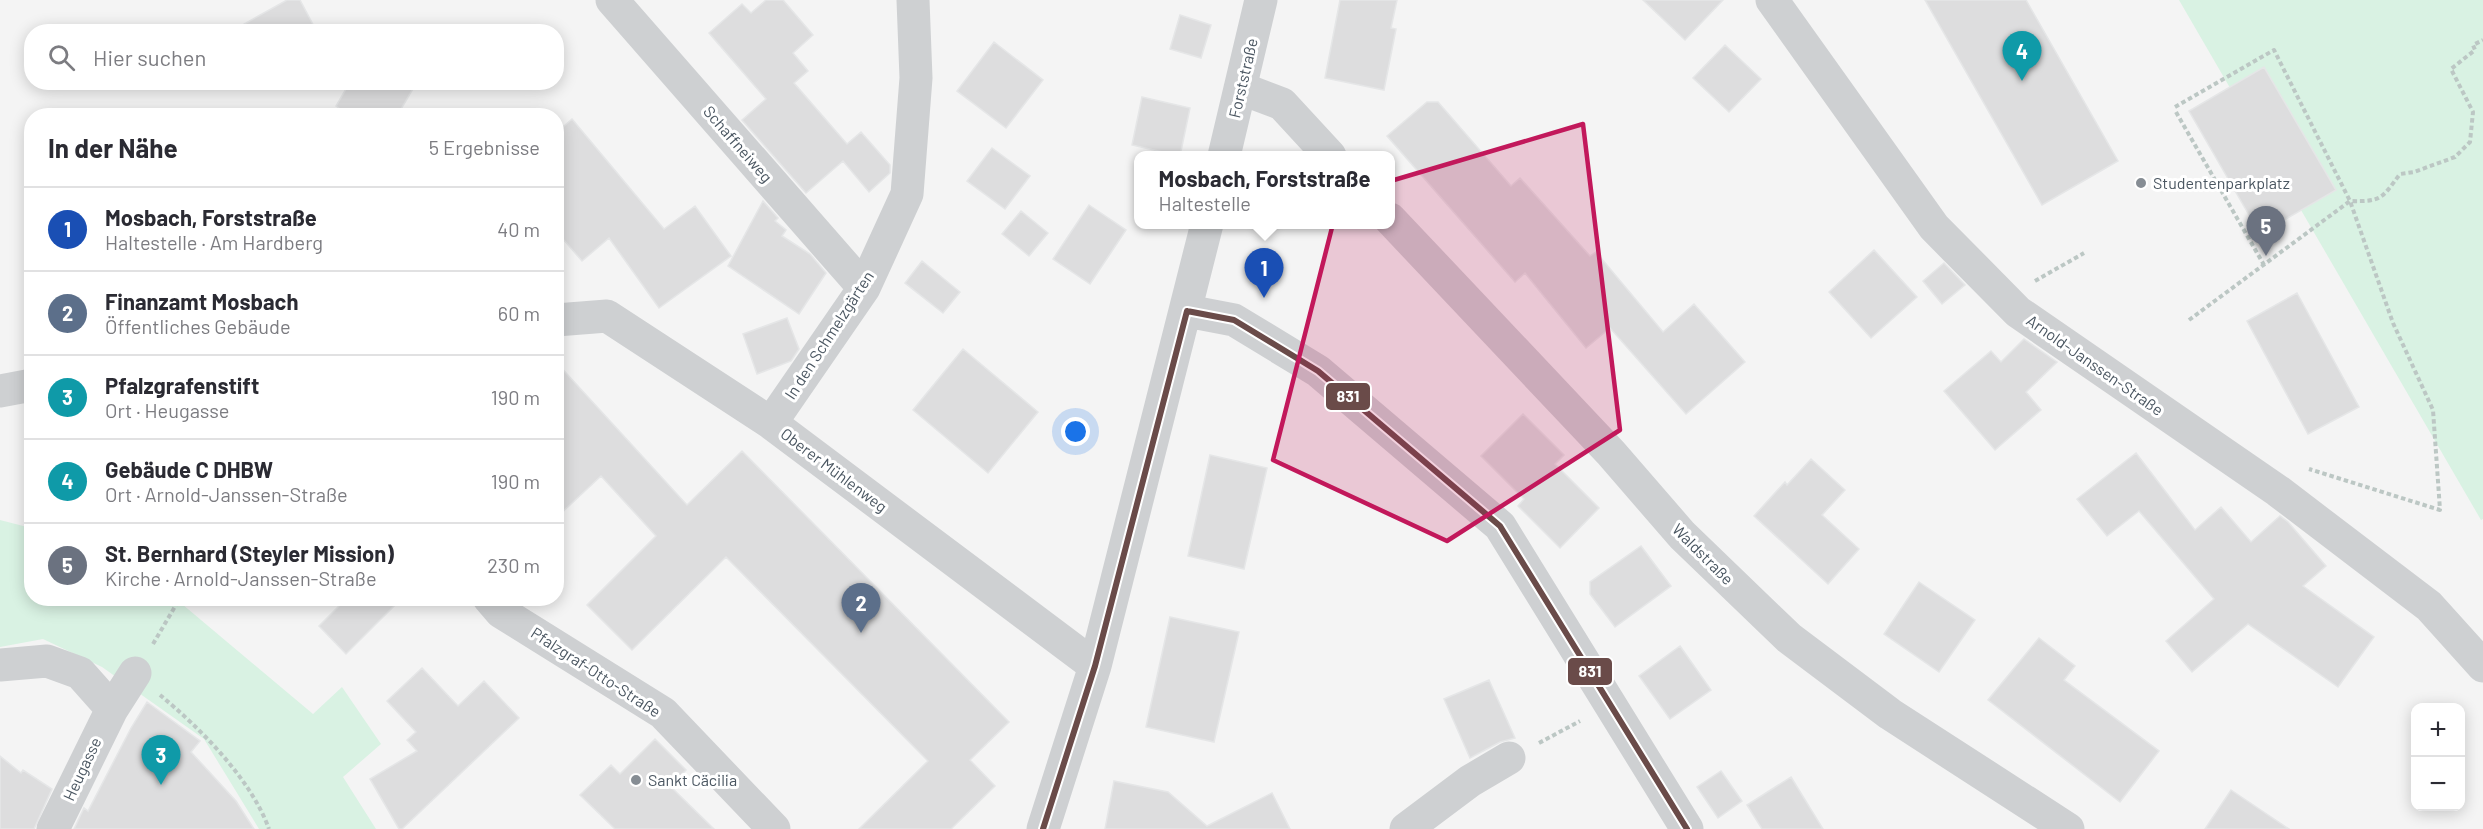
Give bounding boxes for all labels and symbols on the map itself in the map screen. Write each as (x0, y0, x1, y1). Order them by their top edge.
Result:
pin: 4 (2002, 32, 2042, 81)
street label: Forststraße (1224, 36, 1261, 120)
street label: Schaffneiweg (700, 101, 777, 186)
place label: Studentenparkplatz (2153, 173, 2290, 192)
marker: Studentenparkplatz (2134, 176, 2148, 190)
pin: 5 (2246, 206, 2286, 256)
pin: 1 (1244, 248, 1284, 298)
street label: In den Schmelzgärten (780, 267, 877, 403)
street label: Arnold-Janssen-Straße (2023, 310, 2167, 419)
line badge: 831 (1325, 382, 1371, 411)
text: 831 (1337, 386, 1359, 405)
your location (1061, 417, 1090, 446)
street label: Oberer Mühlenweg (777, 423, 891, 516)
street label: Waldstraße (1669, 519, 1738, 588)
pin: 2 (842, 584, 880, 633)
street label: Pfalzgraf-Otto-Straße (528, 623, 665, 721)
line badge: 831 (1567, 657, 1613, 686)
text: 831 (1579, 661, 1601, 680)
street label: Heugasse (59, 734, 105, 804)
pin: 3 (142, 736, 180, 785)
place label: Sankt Cäcilia (648, 770, 737, 789)
marker: Sankt Cäcilia (629, 773, 643, 787)

